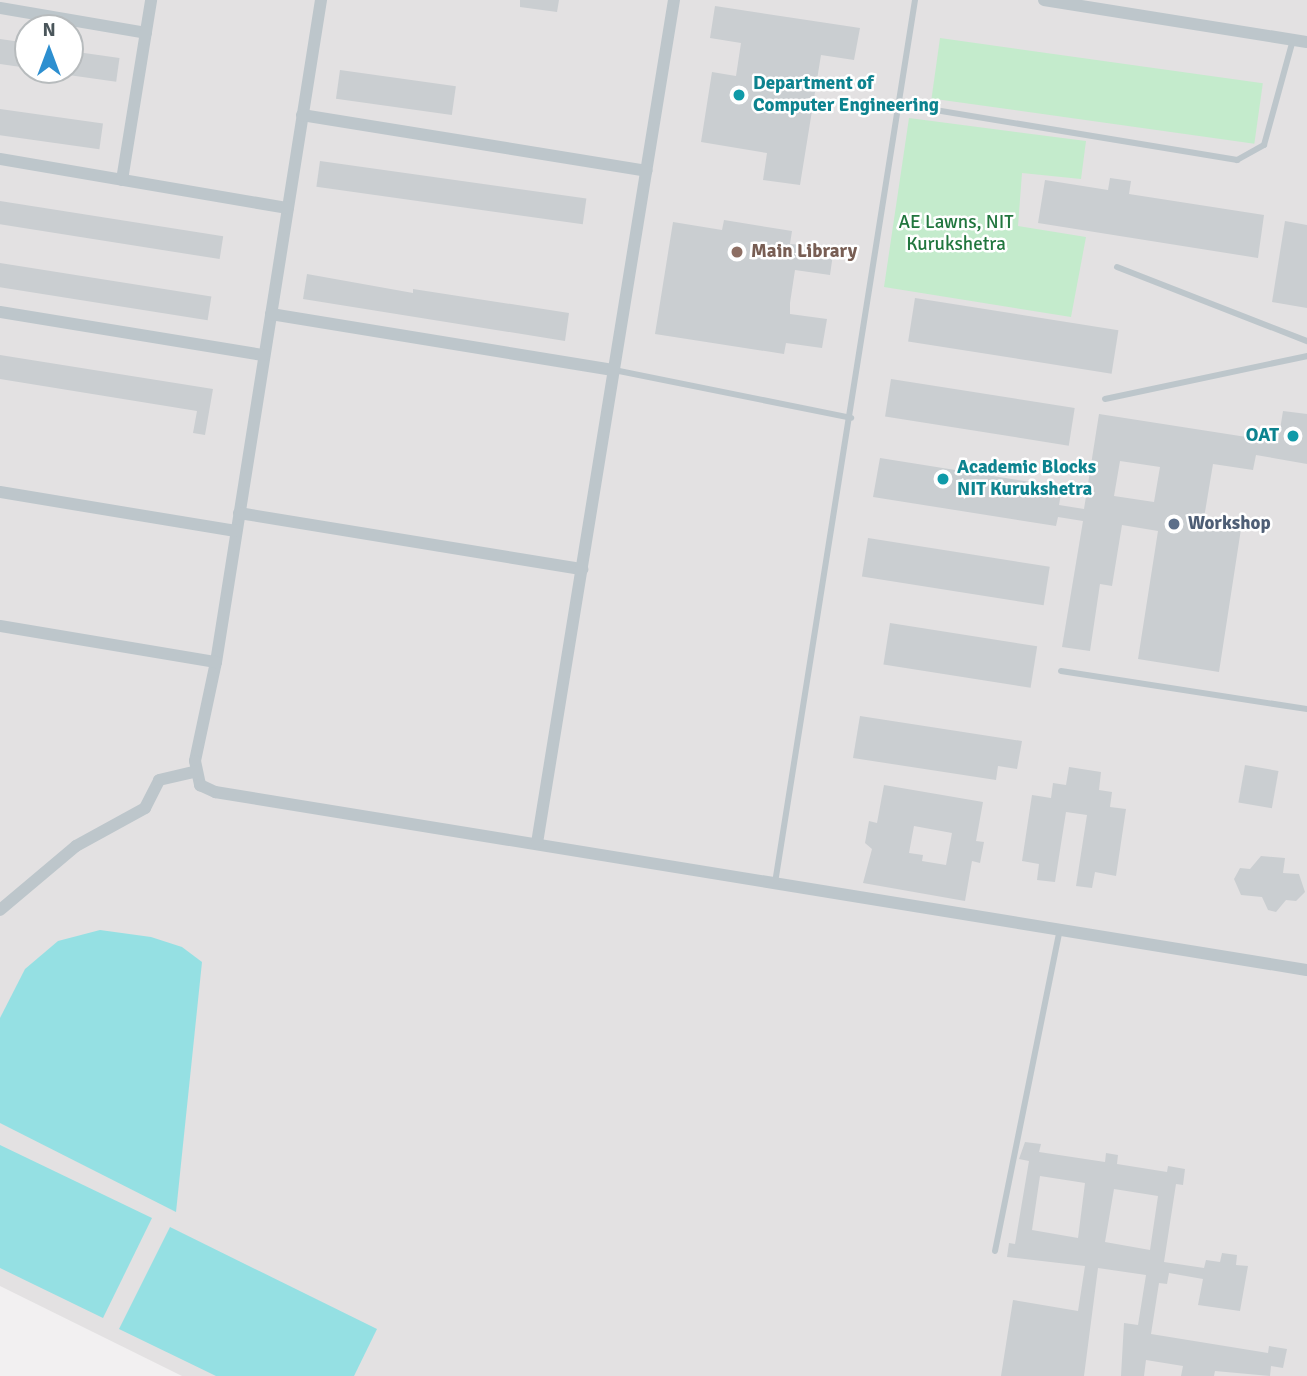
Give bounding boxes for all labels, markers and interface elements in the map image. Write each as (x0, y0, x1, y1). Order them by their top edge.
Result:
north arrow (14, 14, 84, 84)
text: N (42, 18, 56, 42)
place label: Department of Computer Engineering (753, 73, 939, 117)
marker: Department of Computer Engineering (731, 87, 747, 103)
park label: AE Lawns, NIT Kurukshetra (898, 212, 1014, 256)
place label: Main Library (751, 241, 857, 263)
marker: Main Library (729, 244, 745, 260)
place label: OAT (1246, 425, 1279, 447)
marker: OAT (1285, 428, 1301, 444)
place label: Academic Blocks NIT Kurukshetra (957, 457, 1096, 501)
marker: Academic Blocks NIT Kurukshetra (935, 471, 951, 487)
place label: Workshop (1188, 513, 1271, 535)
marker: Workshop (1166, 516, 1182, 532)

